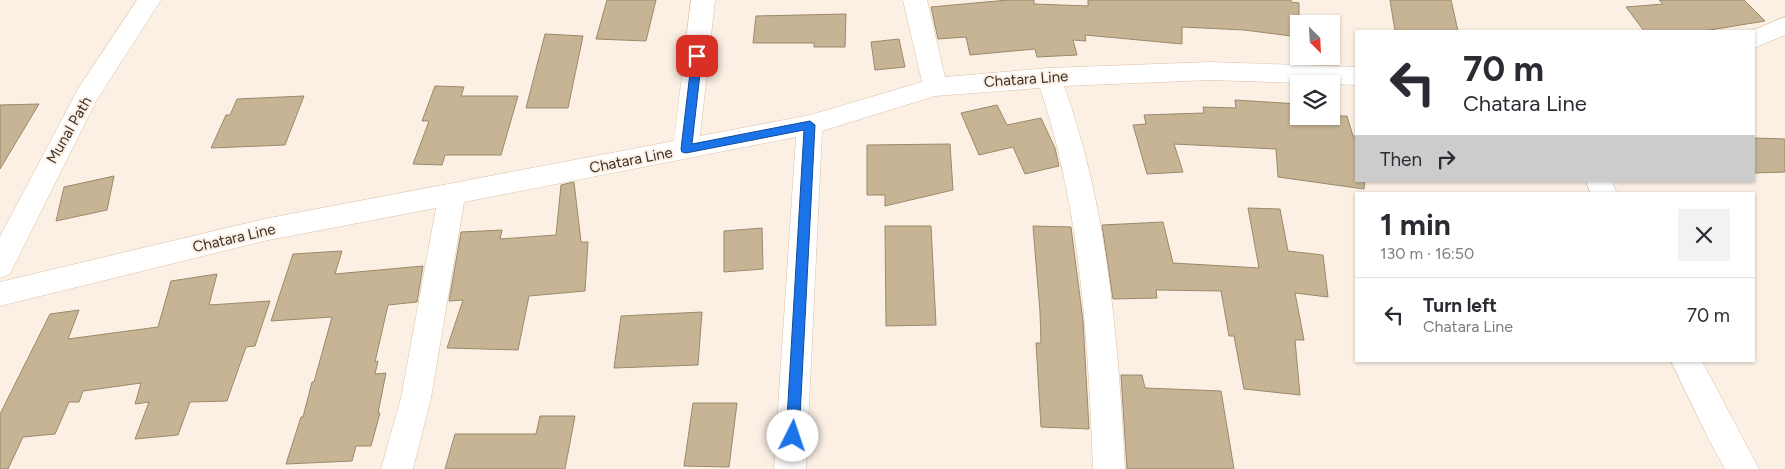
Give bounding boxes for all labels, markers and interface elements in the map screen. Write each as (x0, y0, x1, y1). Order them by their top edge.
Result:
north arrow (1290, 15, 1340, 65)
map controls (1290, 15, 1340, 125)
pin (676, 35, 718, 77)
icon: arrive (683, 42, 711, 70)
text: 70 m (1463, 48, 1544, 90)
icon: left (1380, 50, 1445, 115)
street label: Chatara Line (983, 67, 1069, 91)
button: layers (1290, 75, 1340, 125)
text: Chatara Line (1463, 90, 1587, 117)
street label: Munal Path (43, 93, 95, 167)
street label: Chatara Line (588, 143, 674, 177)
icon: right (1432, 145, 1460, 173)
text: Then (1380, 148, 1422, 171)
text: 1 min (1380, 206, 1451, 243)
button: close (1678, 209, 1730, 261)
street label: Chatara Line (191, 220, 277, 256)
text: 130 m · 16:50 (1380, 244, 1474, 263)
text: Turn left (1423, 294, 1497, 317)
icon: left (1380, 301, 1408, 329)
text: 70 m (1687, 304, 1730, 327)
text: Chatara Line (1423, 317, 1513, 336)
position arrow (766, 409, 818, 461)

